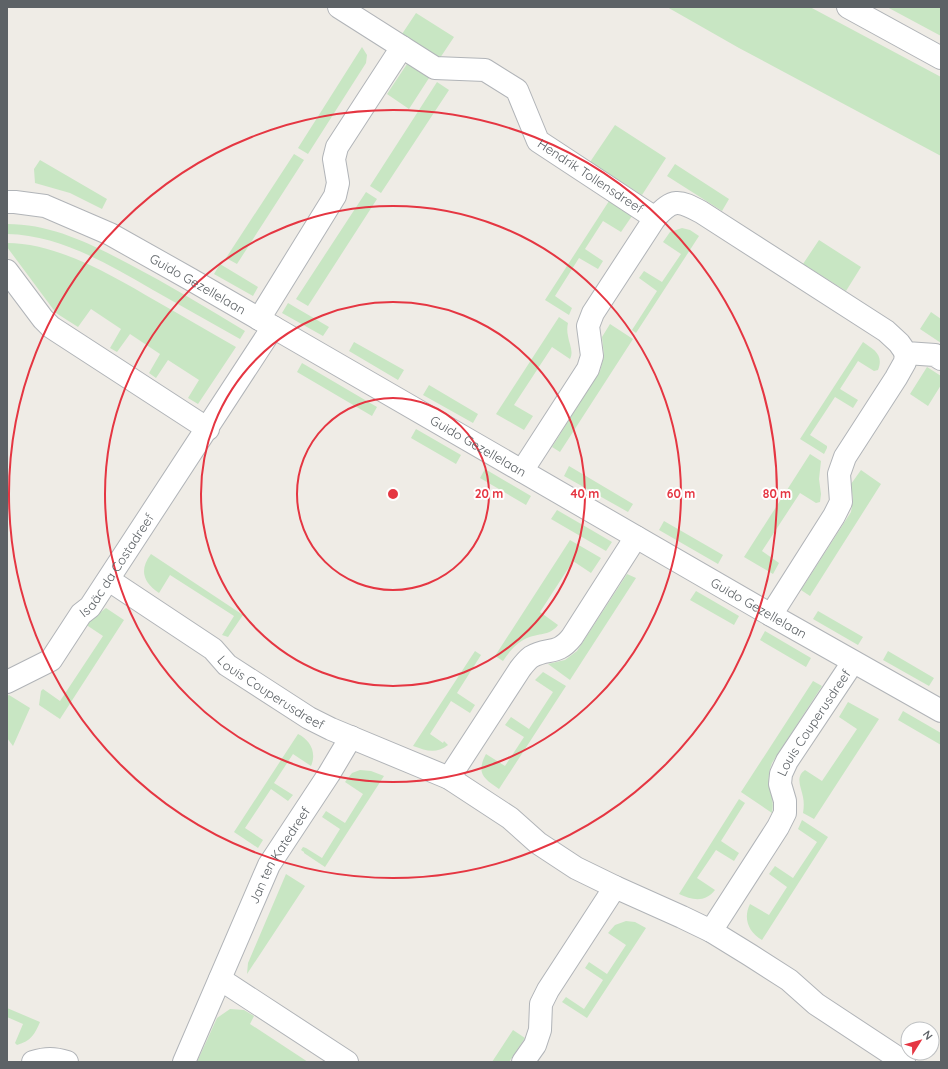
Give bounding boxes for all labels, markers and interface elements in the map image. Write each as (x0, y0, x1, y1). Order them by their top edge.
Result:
street label: Hendrik Tollensdreef (535, 135, 647, 217)
street label: Guido Gezellelaan (147, 250, 249, 318)
street label: Guido Gezellelaan (428, 412, 529, 480)
text: 20 m (475, 486, 503, 501)
text: 40 m (571, 486, 599, 501)
text: 60 m (667, 486, 695, 501)
text: 80 m (763, 486, 791, 501)
centre of rings (386, 487, 400, 501)
street label: Isaäc da Costadreef (76, 510, 157, 620)
street label: Guido Gezellelaan (708, 574, 810, 642)
street label: Louis Couperusdreef (214, 652, 328, 733)
street label: Louis Couperusdreef (773, 666, 854, 778)
street label: Jan ten Katedreef (245, 803, 313, 906)
north arrow (900, 1021, 940, 1061)
text: N (920, 1028, 936, 1042)

